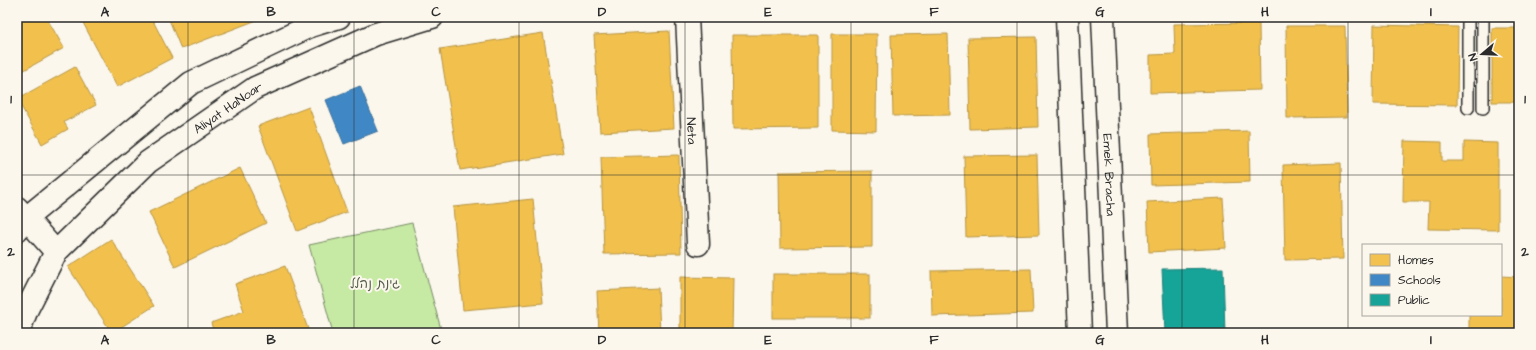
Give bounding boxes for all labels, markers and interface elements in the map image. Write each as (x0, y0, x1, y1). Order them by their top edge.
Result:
text: A (101, 3, 110, 21)
text: B (266, 3, 276, 21)
text: C (431, 3, 441, 21)
text: D (598, 3, 607, 21)
text: E (764, 3, 772, 21)
text: F (929, 3, 939, 21)
text: G (1095, 3, 1105, 21)
text: H (1261, 3, 1269, 21)
text: I (1430, 3, 1432, 21)
north arrow (1462, 34, 1502, 74)
text: N (1465, 51, 1481, 63)
street label: Aliyat HaNoar (190, 78, 265, 138)
text: 1 (10, 90, 12, 108)
text: 1 (1524, 90, 1526, 108)
street label: Neta (682, 117, 701, 145)
street label: Emek Bracha (1098, 133, 1120, 217)
text: 2 (6, 243, 15, 261)
text: 2 (1520, 243, 1529, 261)
legend (1362, 244, 1502, 316)
text: Homes (1398, 252, 1434, 269)
text: Schools (1398, 272, 1441, 289)
park label: גינת נהלל (350, 275, 400, 293)
text: Public (1398, 292, 1430, 309)
text: A (101, 331, 110, 349)
text: B (266, 331, 276, 349)
text: C (431, 331, 441, 349)
text: D (598, 331, 607, 349)
text: E (764, 331, 772, 349)
text: F (929, 331, 939, 349)
text: G (1095, 331, 1105, 349)
text: H (1261, 331, 1269, 349)
text: I (1430, 331, 1432, 349)

